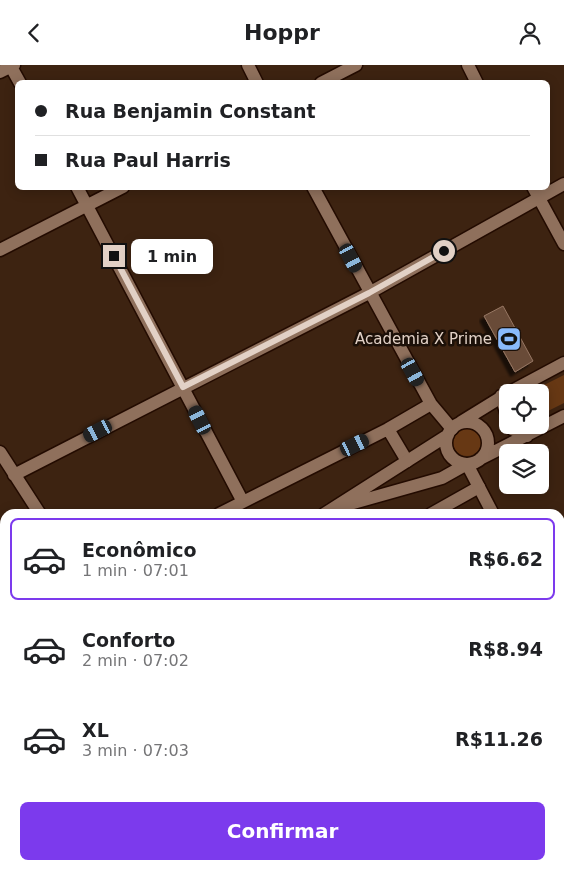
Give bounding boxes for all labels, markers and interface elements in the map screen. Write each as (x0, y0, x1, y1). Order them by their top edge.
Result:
icon: back (20, 19, 48, 47)
icon: person (516, 19, 544, 47)
text: Hoppr (244, 20, 320, 45)
text: Rua Benjamin Constant (65, 100, 316, 122)
text: Rua Paul Harris (65, 149, 231, 171)
callout: 1 min (132, 239, 214, 273)
route start (433, 240, 455, 262)
car (337, 241, 364, 275)
route end (103, 245, 125, 267)
text: 1 min (147, 247, 197, 266)
sports icon: Academia X Prime (496, 326, 522, 352)
place label: Academia X Prime (355, 330, 492, 348)
car (399, 355, 426, 389)
map controls (499, 384, 549, 494)
button: locate (499, 384, 549, 434)
car (186, 403, 213, 437)
car (81, 418, 114, 444)
car (338, 432, 371, 458)
button: layers (499, 444, 549, 494)
icon: car (22, 537, 67, 582)
text: Econômico (82, 539, 197, 561)
text: R$6.62 (468, 548, 543, 570)
text: 1 min · 07:01 (82, 561, 189, 580)
icon: car (22, 627, 67, 672)
text: Conforto (82, 629, 175, 651)
text: R$8.94 (468, 638, 543, 660)
text: 2 min · 07:02 (82, 651, 189, 670)
icon: car (22, 717, 67, 762)
text: XL (82, 719, 109, 741)
text: R$11.26 (455, 728, 543, 750)
text: 3 min · 07:03 (82, 741, 189, 760)
button: Confirmar (20, 802, 545, 860)

